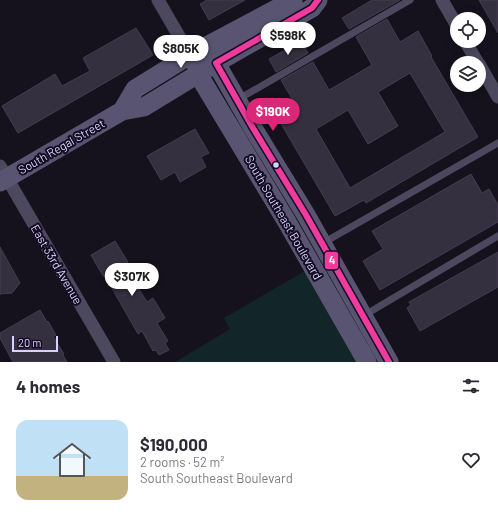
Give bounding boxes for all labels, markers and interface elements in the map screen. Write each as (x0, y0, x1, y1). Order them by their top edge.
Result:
map controls (450, 12, 486, 92)
button: locate (450, 12, 486, 48)
pin: $598K (260, 22, 316, 56)
text: $598K (270, 27, 306, 43)
pin: $805K (153, 35, 209, 69)
text: $805K (162, 40, 200, 56)
button: layers (450, 56, 486, 92)
pin: $190K (245, 98, 301, 132)
text: $190K (256, 103, 290, 119)
street label: South Regal Street (15, 116, 107, 176)
street label: South Southeast Boulevard (243, 152, 325, 282)
unlabelled marker (271, 160, 281, 170)
street label: East 33rd Avenue (29, 222, 85, 306)
line badge: 4 (324, 251, 339, 270)
text: 4 (329, 253, 336, 266)
pin: $307K (104, 263, 160, 297)
text: $307K (114, 268, 150, 284)
scale bar (12, 334, 58, 353)
text: 20 m (18, 336, 41, 349)
icon: filters (460, 375, 482, 397)
text: 4 homes (16, 376, 80, 396)
text: $190,000 (140, 434, 208, 454)
icon: home (48, 436, 96, 484)
icon: heart (460, 449, 482, 471)
text: 2 rooms · 52 m² (140, 454, 225, 470)
text: South Southeast Boulevard (140, 470, 293, 486)

